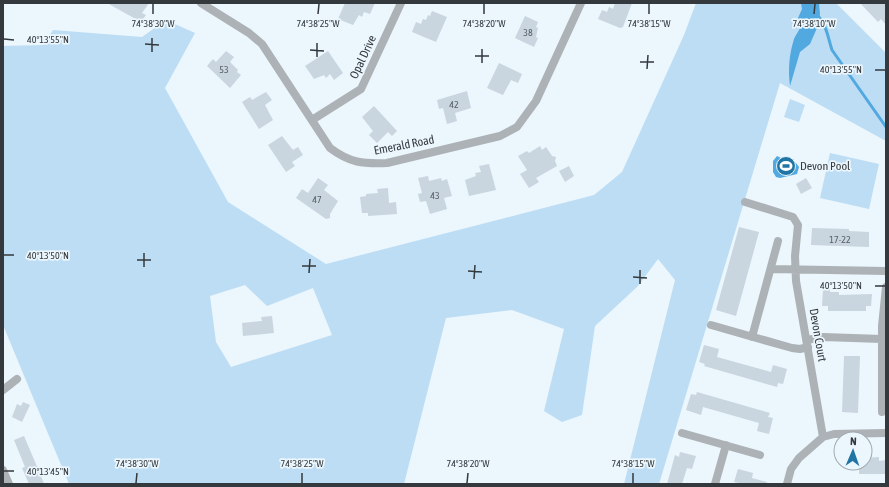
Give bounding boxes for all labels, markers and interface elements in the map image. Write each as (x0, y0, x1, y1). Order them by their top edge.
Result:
text: 74°38'30"W (131, 18, 175, 29)
text: 74°38'25"W (296, 18, 340, 29)
text: 74°38'20"W (462, 18, 506, 29)
text: 74°38'15"W (627, 18, 671, 29)
text: 74°38'10"W (792, 18, 836, 29)
house number: 38 (523, 27, 533, 38)
street label: Opal Drive (347, 33, 379, 81)
text: 40°13'55"N (27, 34, 69, 45)
house number: 53 (219, 64, 229, 75)
text: 40°13'55"N (820, 64, 862, 75)
house number: 42 (449, 99, 459, 110)
street label: Emerald Road (373, 132, 435, 158)
sports icon: Devon Pool (775, 155, 797, 177)
place label: Devon Pool (800, 159, 851, 173)
house number: 43 (430, 190, 440, 201)
house number: 47 (312, 194, 322, 205)
house number: 17-22 (829, 234, 851, 245)
text: 40°13'50"N (27, 250, 69, 261)
text: 40°13'50"N (820, 280, 862, 291)
street label: Devon Court (806, 307, 830, 363)
north arrow (833, 431, 873, 471)
text: N (850, 435, 857, 447)
text: 74°38'30"W (115, 458, 159, 469)
text: 74°38'25"W (280, 458, 324, 469)
text: 74°38'20"W (446, 458, 490, 469)
text: 74°38'15"W (611, 458, 655, 469)
text: 40°13'45"N (27, 466, 69, 477)

